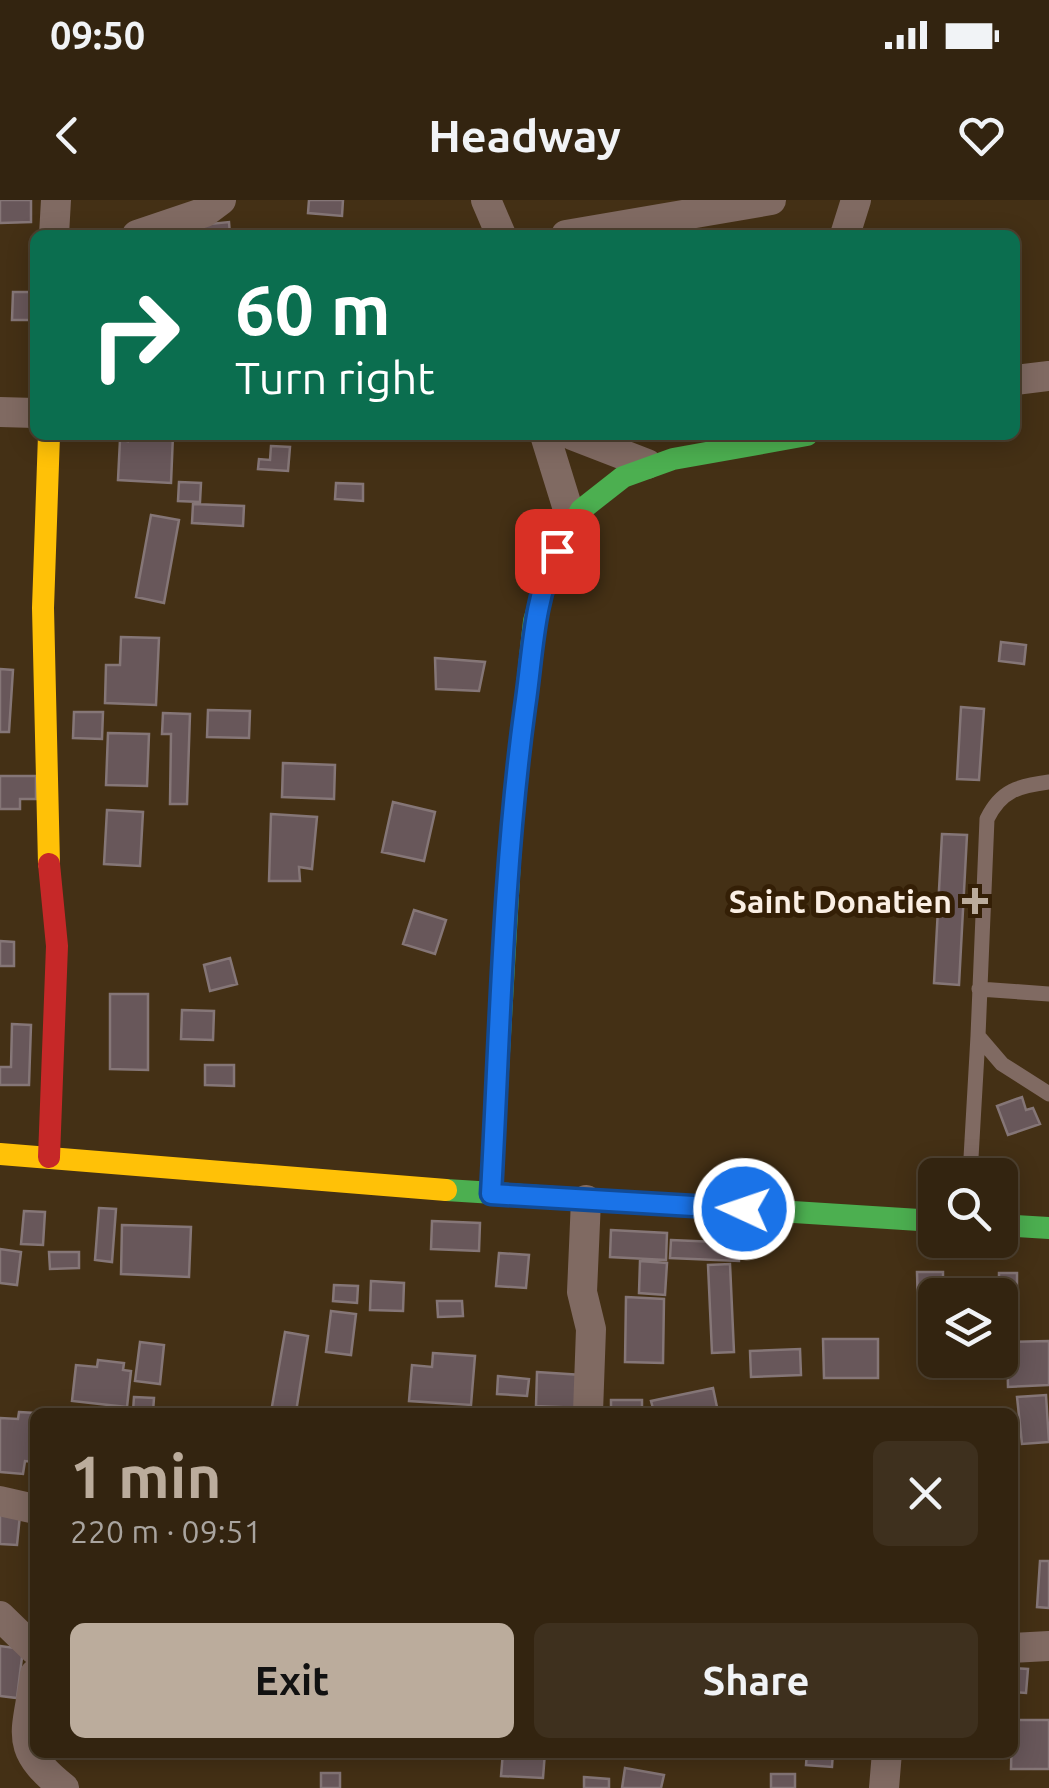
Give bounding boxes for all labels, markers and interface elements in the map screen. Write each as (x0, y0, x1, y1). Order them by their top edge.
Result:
text: 09:50 (50, 14, 145, 56)
icon: back (40, 108, 95, 163)
icon: heart (954, 108, 1009, 163)
text: Headway (428, 110, 621, 161)
icon: right (70, 270, 200, 400)
text: 60 m (235, 270, 391, 348)
text: Turn right (235, 352, 435, 403)
pin (515, 509, 600, 594)
icon: arrive (530, 524, 585, 579)
place label: Saint Donatien (729, 883, 952, 919)
marker: Saint Donatien (962, 888, 988, 914)
position arrow (692, 1157, 796, 1261)
map controls (918, 1158, 1018, 1378)
button: search (918, 1158, 1018, 1258)
button: layers (918, 1278, 1018, 1378)
button: close (873, 1441, 978, 1546)
text: 1 min (70, 1442, 222, 1509)
text: 220 m · 09:51 (70, 1513, 262, 1549)
button: Exit (70, 1623, 514, 1738)
button: Share (534, 1623, 978, 1738)

